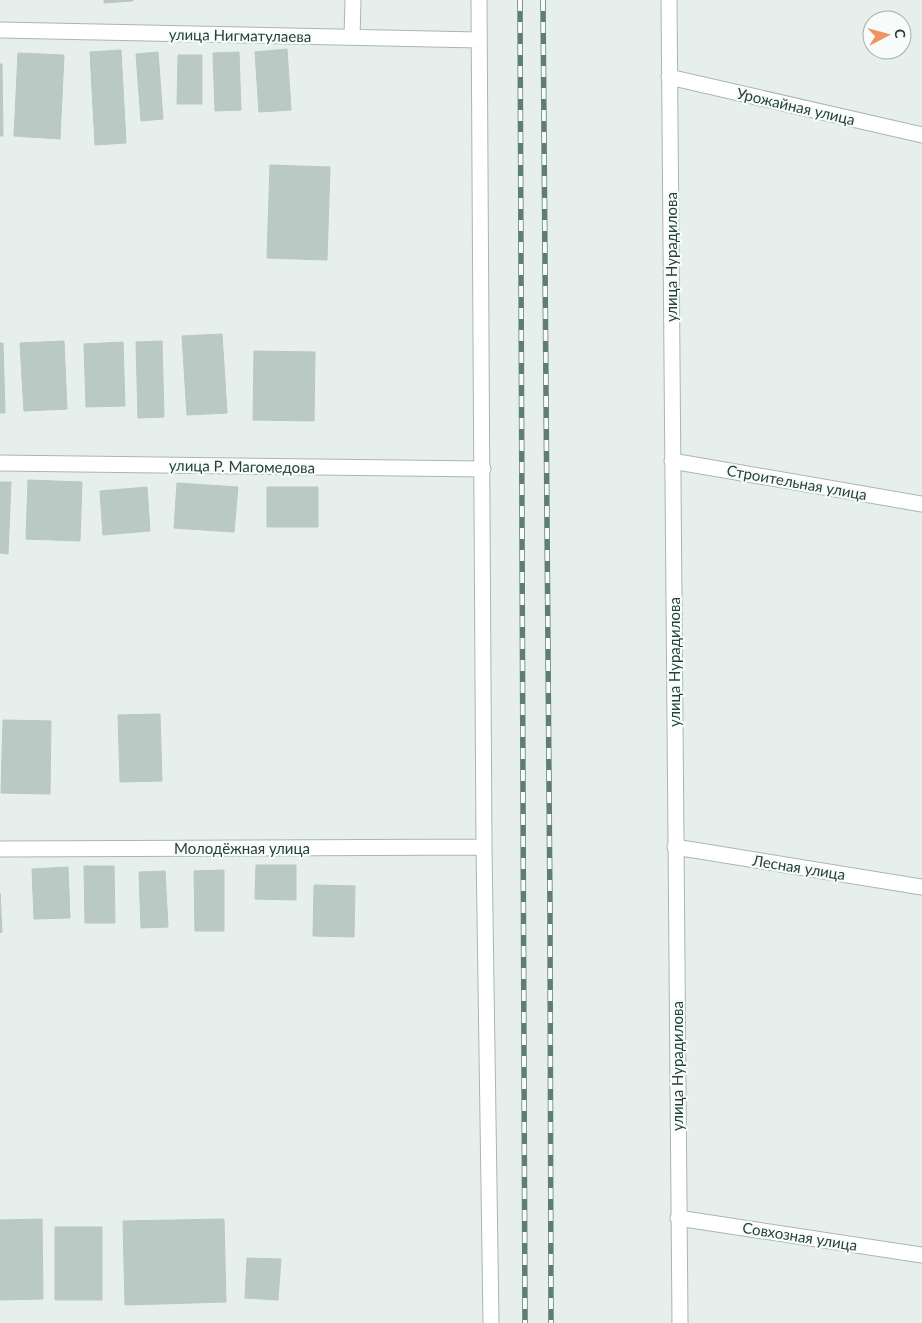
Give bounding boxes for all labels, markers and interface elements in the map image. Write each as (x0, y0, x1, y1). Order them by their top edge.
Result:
north arrow (862, 10, 912, 60)
street label: улица Нигматулаева (169, 25, 311, 45)
text: С (891, 28, 909, 40)
street label: Урожайная улица (735, 84, 857, 128)
street label: улица Нурадилова (662, 192, 680, 322)
street label: улица Р. Магомедова (169, 456, 315, 476)
street label: Строительная улица (725, 461, 869, 503)
street label: улица Нурадилова (665, 597, 683, 727)
street label: Молодёжная улица (174, 839, 310, 857)
street label: Лесная улица (750, 851, 847, 883)
street label: улица Нурадилова (668, 1001, 686, 1131)
street label: Совхозная улица (741, 1218, 859, 1254)

